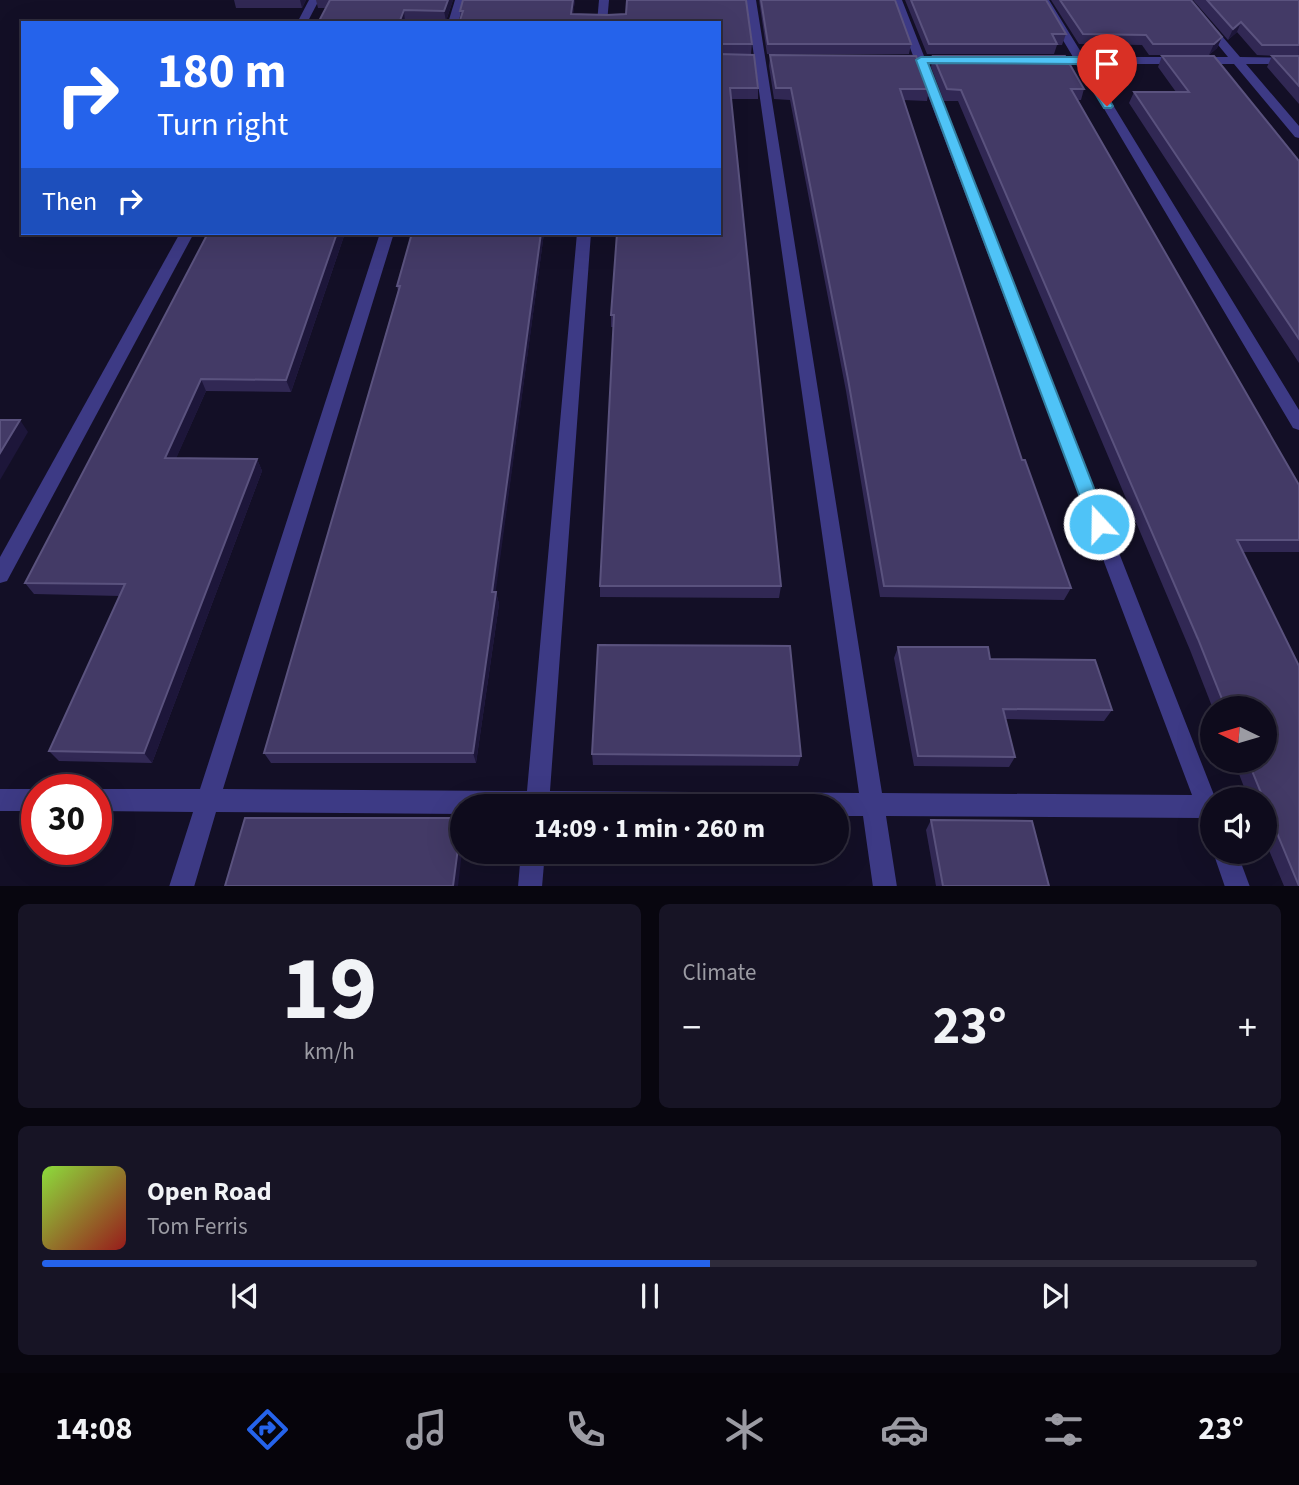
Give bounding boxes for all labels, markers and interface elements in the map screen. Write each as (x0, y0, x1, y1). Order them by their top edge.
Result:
pin (1077, 34, 1137, 106)
text: 180 m (157, 37, 286, 107)
icon: arrive (1088, 45, 1126, 83)
icon: right (42, 49, 133, 140)
text: Turn right (157, 102, 288, 148)
icon: right (111, 182, 149, 220)
text: Then (42, 183, 97, 220)
position arrow (1062, 487, 1136, 561)
north arrow (1200, 696, 1278, 774)
map controls (1200, 696, 1277, 864)
speed limit sign: 30 (21, 774, 112, 865)
button: sound (1200, 787, 1277, 864)
text: 14:09 · 1 min · 260 m (534, 810, 765, 847)
text: 19 (281, 925, 377, 1054)
text: Climate (683, 956, 756, 989)
text: 23° (933, 990, 1007, 1064)
text: − (683, 1001, 701, 1055)
text: + (1238, 1001, 1257, 1055)
text: km/h (304, 1035, 355, 1068)
text: Open Road (147, 1173, 272, 1210)
text: Tom Ferris (147, 1210, 248, 1243)
icon: previous (226, 1277, 264, 1315)
icon: pause (631, 1277, 669, 1315)
icon: next (1036, 1277, 1074, 1315)
icon: directions (243, 1405, 292, 1454)
icon: music (402, 1405, 451, 1454)
icon: phone (561, 1405, 610, 1454)
icon: climate (720, 1405, 769, 1454)
icon: car (880, 1405, 929, 1454)
icon: filters (1039, 1405, 1088, 1454)
text: 14:08 (55, 1406, 132, 1452)
text: 23° (1198, 1406, 1244, 1452)

